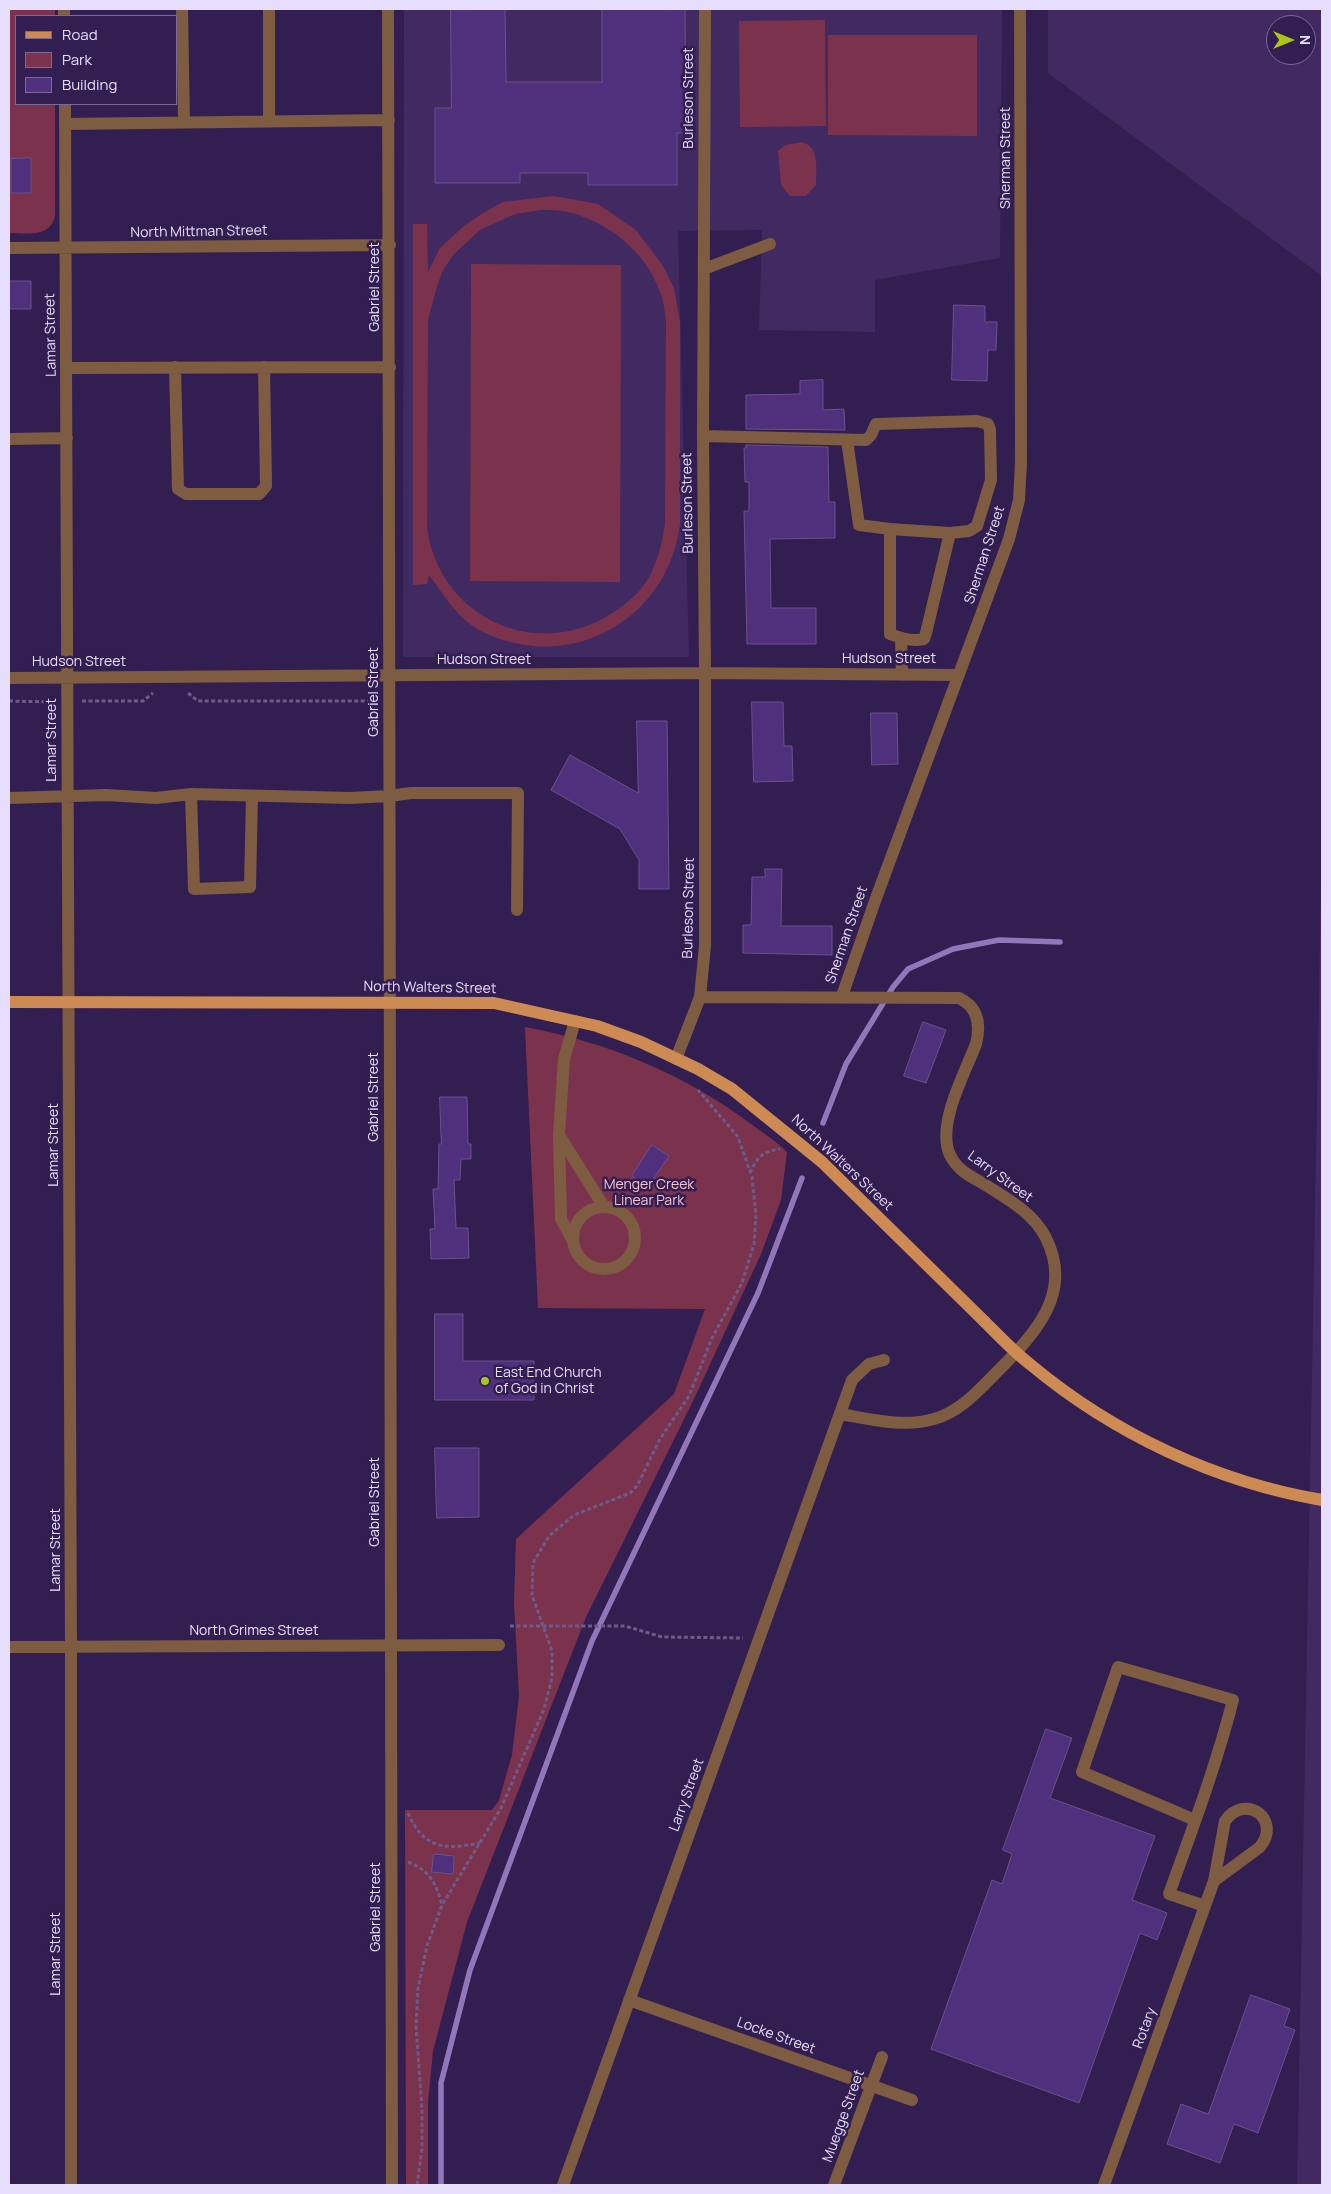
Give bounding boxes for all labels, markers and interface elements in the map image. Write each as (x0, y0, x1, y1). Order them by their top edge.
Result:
legend (15, 15, 178, 105)
north arrow (1266, 15, 1316, 65)
text: Road (62, 24, 98, 45)
text: N (1296, 35, 1315, 45)
street label: Burleson Street (681, 47, 697, 149)
text: Park (62, 49, 92, 70)
text: Building (62, 74, 117, 95)
street label: Sherman Street (998, 107, 1014, 209)
street label: North Mittman Street (130, 222, 268, 242)
street label: Gabriel Street (367, 242, 383, 332)
street label: Lamar Street (42, 293, 60, 377)
street label: Burleson Street (679, 452, 697, 554)
street label: Sherman Street (961, 504, 1009, 606)
street label: Gabriel Street (366, 647, 382, 737)
street label: Hudson Street (842, 651, 936, 667)
street label: Hudson Street (437, 652, 531, 668)
street label: Hudson Street (32, 654, 126, 670)
street label: Lamar Street (44, 698, 60, 782)
street label: Burleson Street (680, 857, 698, 959)
street label: Sherman Street (822, 884, 872, 986)
street label: North Walters Street (364, 978, 496, 998)
street label: Gabriel Street (366, 1052, 382, 1142)
street label: Lamar Street (46, 1103, 62, 1187)
street label: North Walters Street (788, 1112, 896, 1214)
street label: Larry Street (964, 1148, 1036, 1206)
park label: Menger Creek Linear Park (604, 1177, 694, 1210)
place label: East End Church of God in Christ (495, 1365, 601, 1398)
marker: East End Church of God in Christ (479, 1375, 491, 1387)
street label: Gabriel Street (367, 1457, 383, 1547)
street label: Lamar Street (48, 1508, 64, 1592)
street label: North Grimes Street (189, 1623, 319, 1639)
street label: Larry Street (666, 1756, 708, 1834)
street label: Gabriel Street (368, 1862, 384, 1952)
street label: Lamar Street (48, 1912, 64, 1996)
street label: Rotary (1130, 2005, 1160, 2051)
street label: Locke Street (735, 2014, 817, 2058)
street label: Muegge Street (820, 2068, 868, 2164)

